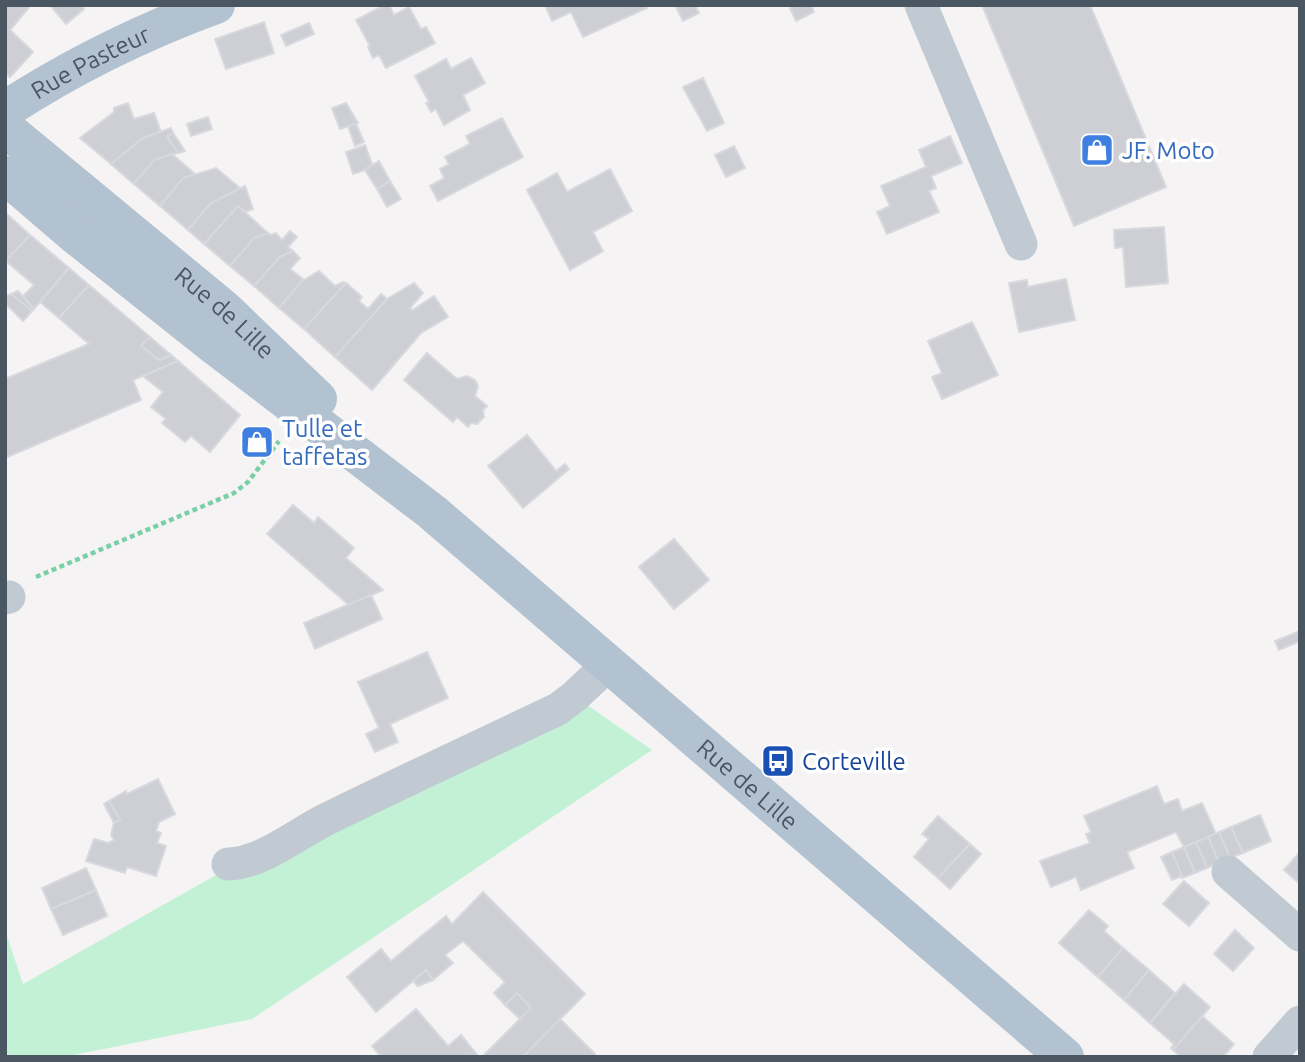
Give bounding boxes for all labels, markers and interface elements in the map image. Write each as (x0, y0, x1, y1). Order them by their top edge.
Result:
street label: Rue Pasteur (26, 20, 154, 104)
shop icon: JF. Moto (1078, 131, 1116, 169)
place label: JF. Moto (1122, 137, 1215, 164)
street label: Rue de Lille (170, 261, 280, 364)
place label: Tulle et taffetas (282, 415, 367, 470)
shop icon: Tulle et taffetas (238, 423, 276, 461)
street label: Rue de Lille (692, 733, 804, 835)
bus stop icon: Corteville (759, 742, 797, 780)
place label: Corteville (802, 748, 906, 775)

